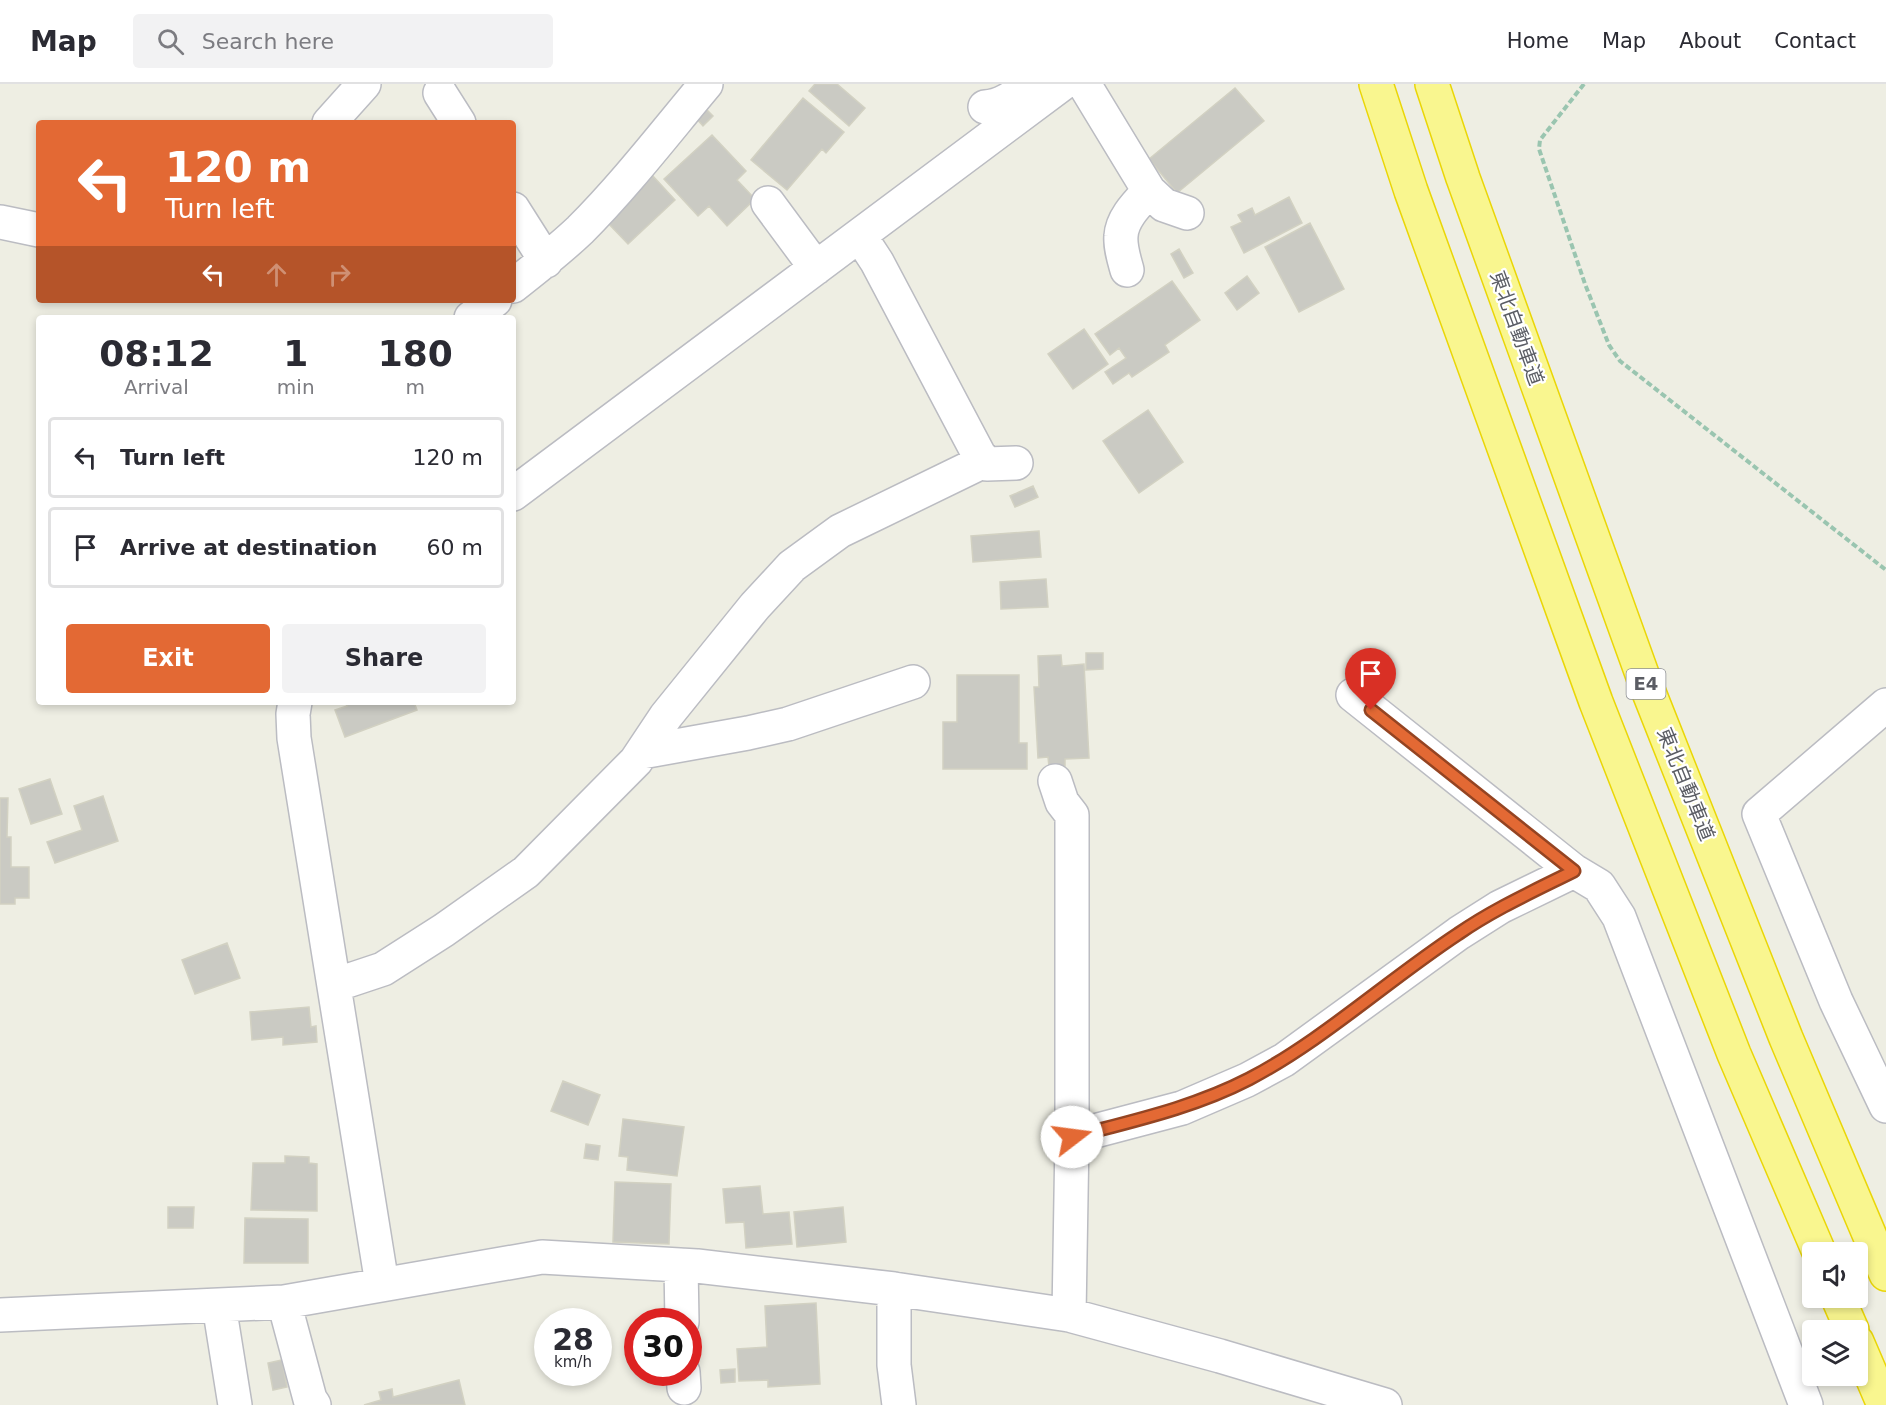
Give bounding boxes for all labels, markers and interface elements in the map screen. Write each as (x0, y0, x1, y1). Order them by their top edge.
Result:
search box (133, 14, 553, 68)
text: Map (30, 25, 97, 58)
icon: search (154, 25, 187, 58)
text: Search here (202, 29, 334, 54)
text: Home (1507, 29, 1569, 53)
text: Map (1602, 29, 1646, 53)
text: About (1679, 29, 1741, 53)
text: Contact (1774, 29, 1856, 53)
text: 120 m (165, 143, 311, 192)
icon: left (66, 144, 144, 222)
text: Turn left (165, 193, 275, 224)
icon: left (197, 258, 230, 291)
icon: ahead (260, 258, 293, 291)
icon: right (323, 258, 356, 291)
street label: 東北自動車道 (1485, 268, 1549, 388)
text: 08:12 (99, 333, 214, 374)
text: 1 (283, 333, 308, 374)
text: 180 (378, 333, 453, 374)
text: Arrival (124, 375, 189, 399)
text: min (277, 375, 315, 399)
text: m (406, 375, 425, 399)
icon: left (69, 441, 102, 474)
text: Turn left (120, 445, 225, 470)
text: 120 m (413, 445, 483, 470)
icon: arrive (69, 531, 102, 564)
text: Arrive at destination (120, 535, 377, 560)
text: 60 m (427, 535, 483, 560)
button: Exit (66, 624, 270, 693)
button: Share (282, 624, 486, 693)
pin (1345, 648, 1396, 710)
icon: arrive (1354, 657, 1387, 690)
road number: E4 (1626, 669, 1666, 699)
street label: 東北自動車道 (1652, 724, 1720, 844)
position arrow (1040, 1105, 1104, 1169)
map controls (1802, 1242, 1868, 1386)
button: sound (1802, 1242, 1868, 1308)
speed limit sign: 30 (624, 1308, 702, 1386)
button: layers (1802, 1320, 1868, 1386)
text: 28 (552, 1322, 594, 1357)
text: km/h (554, 1353, 592, 1371)

